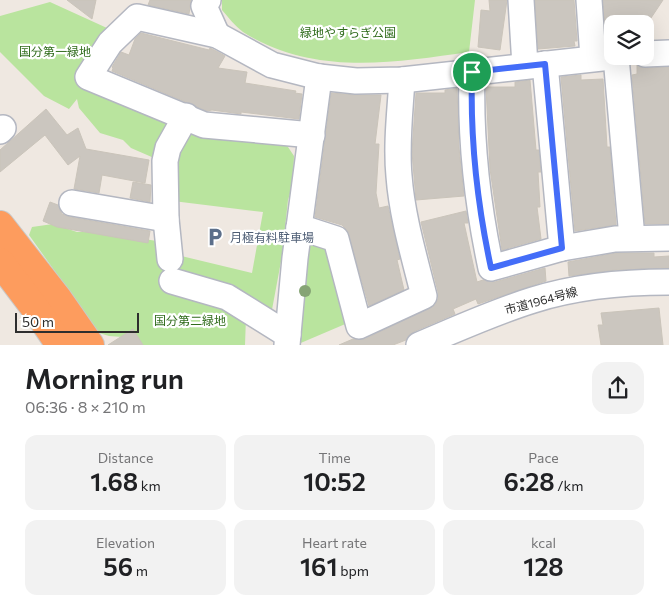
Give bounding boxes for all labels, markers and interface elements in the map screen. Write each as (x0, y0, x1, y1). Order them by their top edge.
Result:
map controls (604, 15, 654, 65)
button: layers (604, 15, 654, 65)
park label: 緑地やすらぎ公園 (300, 25, 396, 39)
park label: 国分第一緑地 (19, 44, 91, 58)
pin (451, 51, 493, 93)
icon: arrive (458, 58, 486, 86)
parking icon: 月極有料駐車場 (204, 226, 226, 248)
place label: 月極有料駐車場 (230, 230, 314, 244)
street label: 市道1964号線 (503, 284, 579, 316)
scale bar (15, 310, 139, 333)
text: 50 m (22, 313, 54, 330)
park label: 国分第二緑地 (154, 313, 226, 327)
text: Morning run (25, 361, 184, 395)
button: share (592, 362, 644, 414)
text: 06:36 · 8 × 210 m (25, 397, 146, 416)
text: Distance (98, 449, 153, 466)
text: Time (318, 449, 351, 466)
text: Pace (528, 449, 559, 466)
text: 1.68 (90, 466, 138, 496)
text: 10:52 (303, 466, 366, 496)
text: 6:28 (504, 466, 555, 496)
text: km (138, 477, 161, 494)
text: /km (555, 477, 583, 494)
text: Elevation (96, 534, 155, 551)
text: Heart rate (302, 534, 367, 551)
text: kcal (531, 534, 556, 551)
text: 56 (103, 551, 133, 581)
text: 161 (300, 551, 338, 581)
text: 128 (523, 551, 564, 581)
text: m (133, 562, 148, 579)
text: bpm (338, 562, 369, 579)

